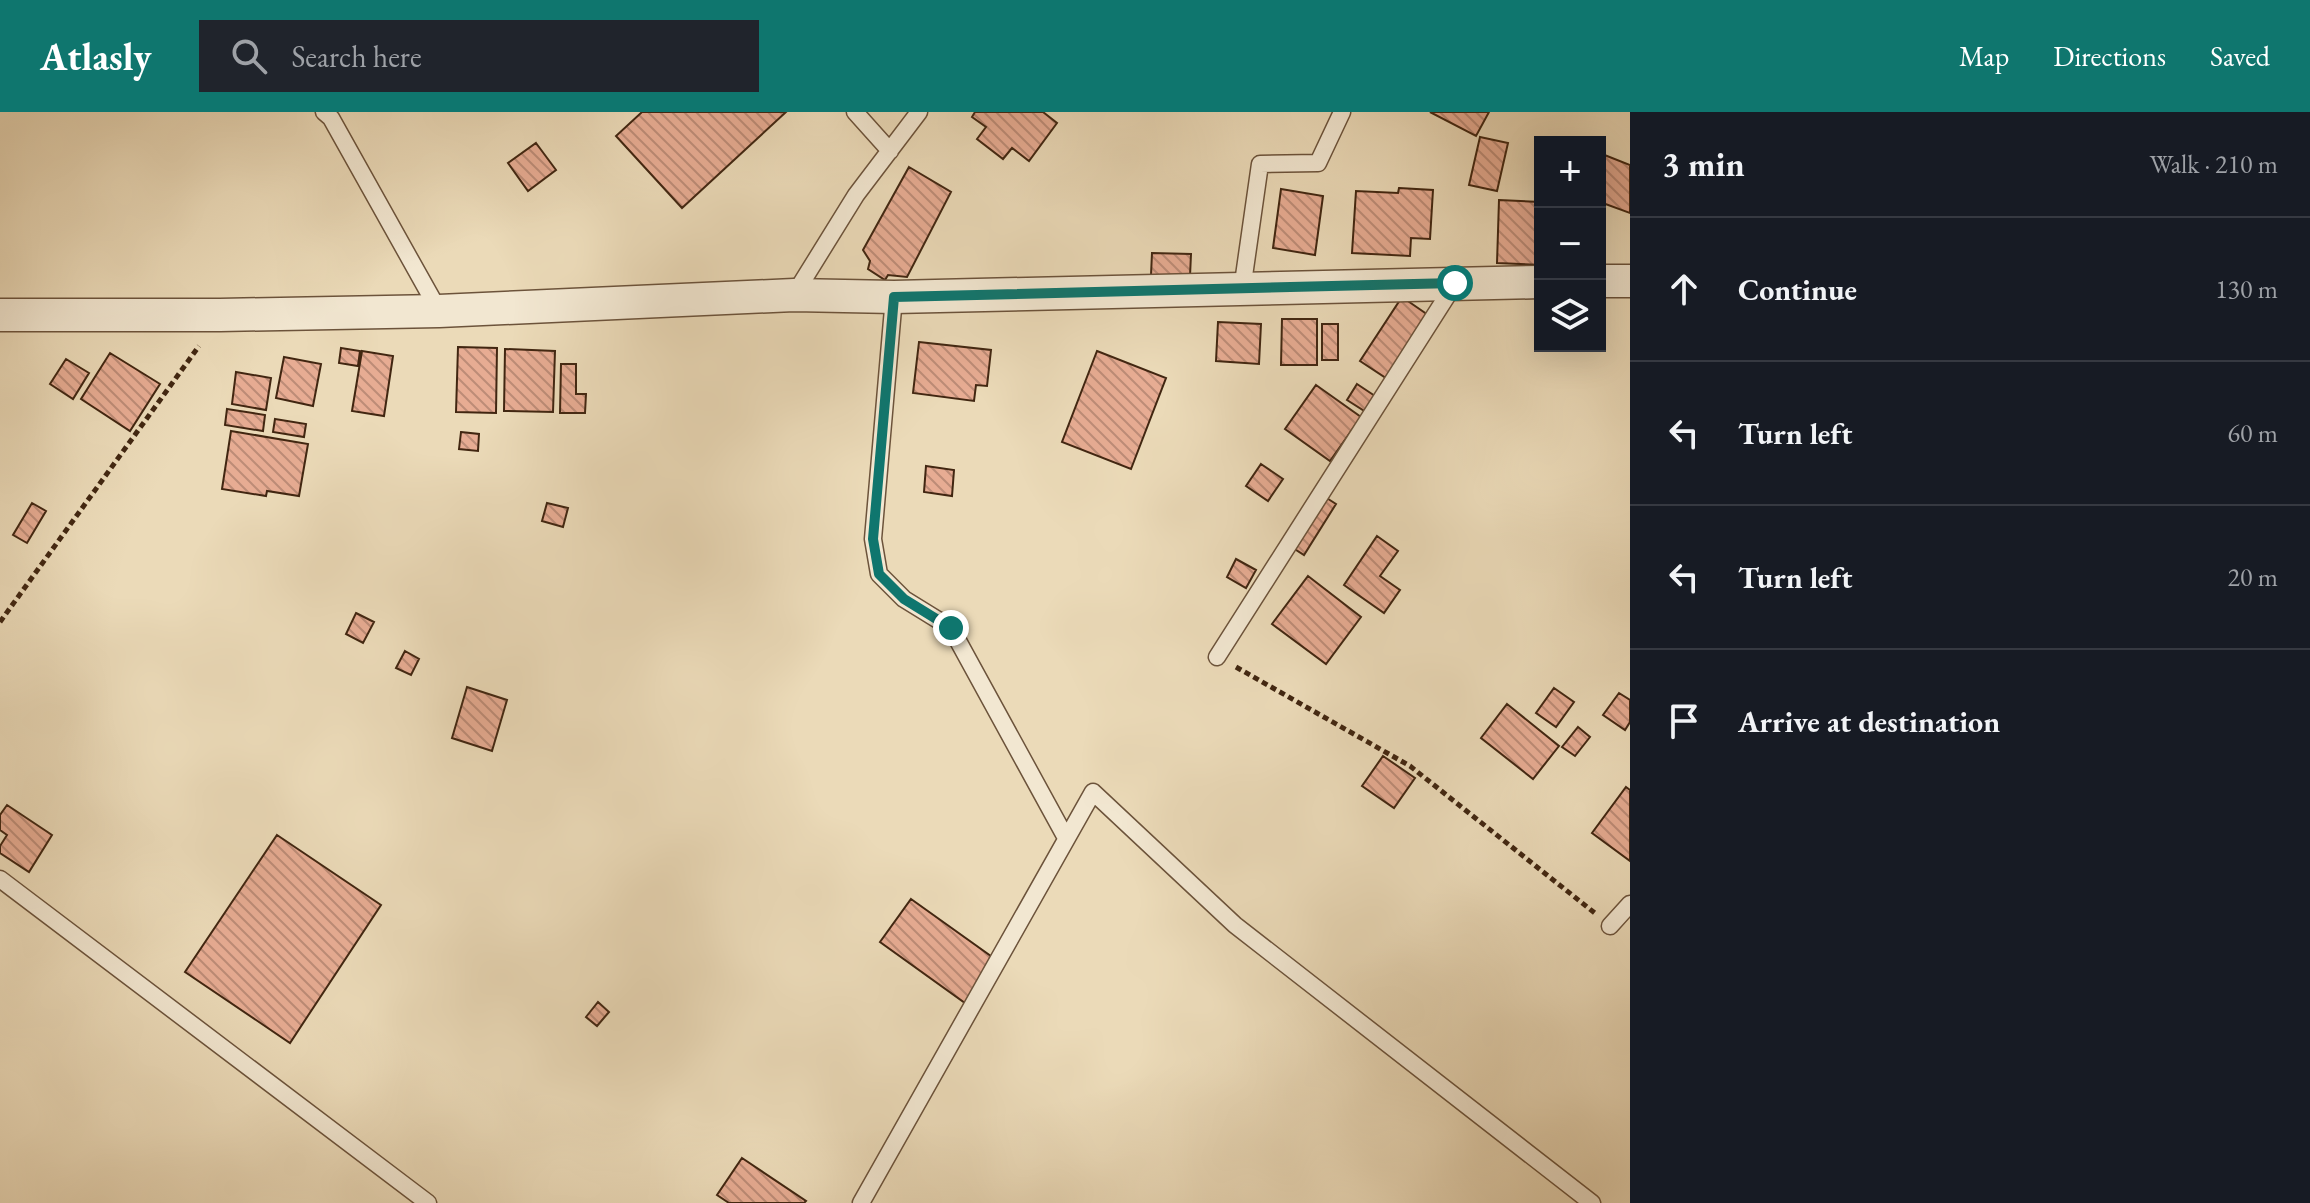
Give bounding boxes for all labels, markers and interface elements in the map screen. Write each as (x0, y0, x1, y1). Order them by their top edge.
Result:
search box (199, 20, 759, 92)
text: Atlasly (40, 32, 151, 81)
icon: search (227, 34, 271, 78)
text: Search here (291, 37, 422, 76)
text: Map (1959, 38, 2009, 74)
text: Directions (2053, 38, 2166, 74)
text: Saved (2210, 38, 2270, 74)
map controls (1534, 136, 1606, 352)
button: + (1534, 136, 1606, 208)
text: 3 min (1662, 142, 1745, 186)
text: Walk · 210 m (2150, 147, 2278, 181)
button: − (1534, 208, 1606, 280)
route start (1437, 265, 1473, 301)
icon: ahead (1662, 267, 1706, 311)
text: Continue (1738, 270, 1857, 309)
text: 130 m (2215, 272, 2278, 306)
button: layers (1534, 280, 1606, 352)
icon: left (1662, 411, 1706, 455)
text: Turn left (1738, 414, 1852, 453)
text: 60 m (2228, 416, 2278, 450)
icon: left (1662, 555, 1706, 599)
text: Turn left (1738, 558, 1852, 597)
text: 20 m (2228, 560, 2278, 594)
route end (933, 610, 969, 646)
icon: arrive (1662, 699, 1706, 743)
text: Arrive at destination (1738, 702, 2000, 741)

